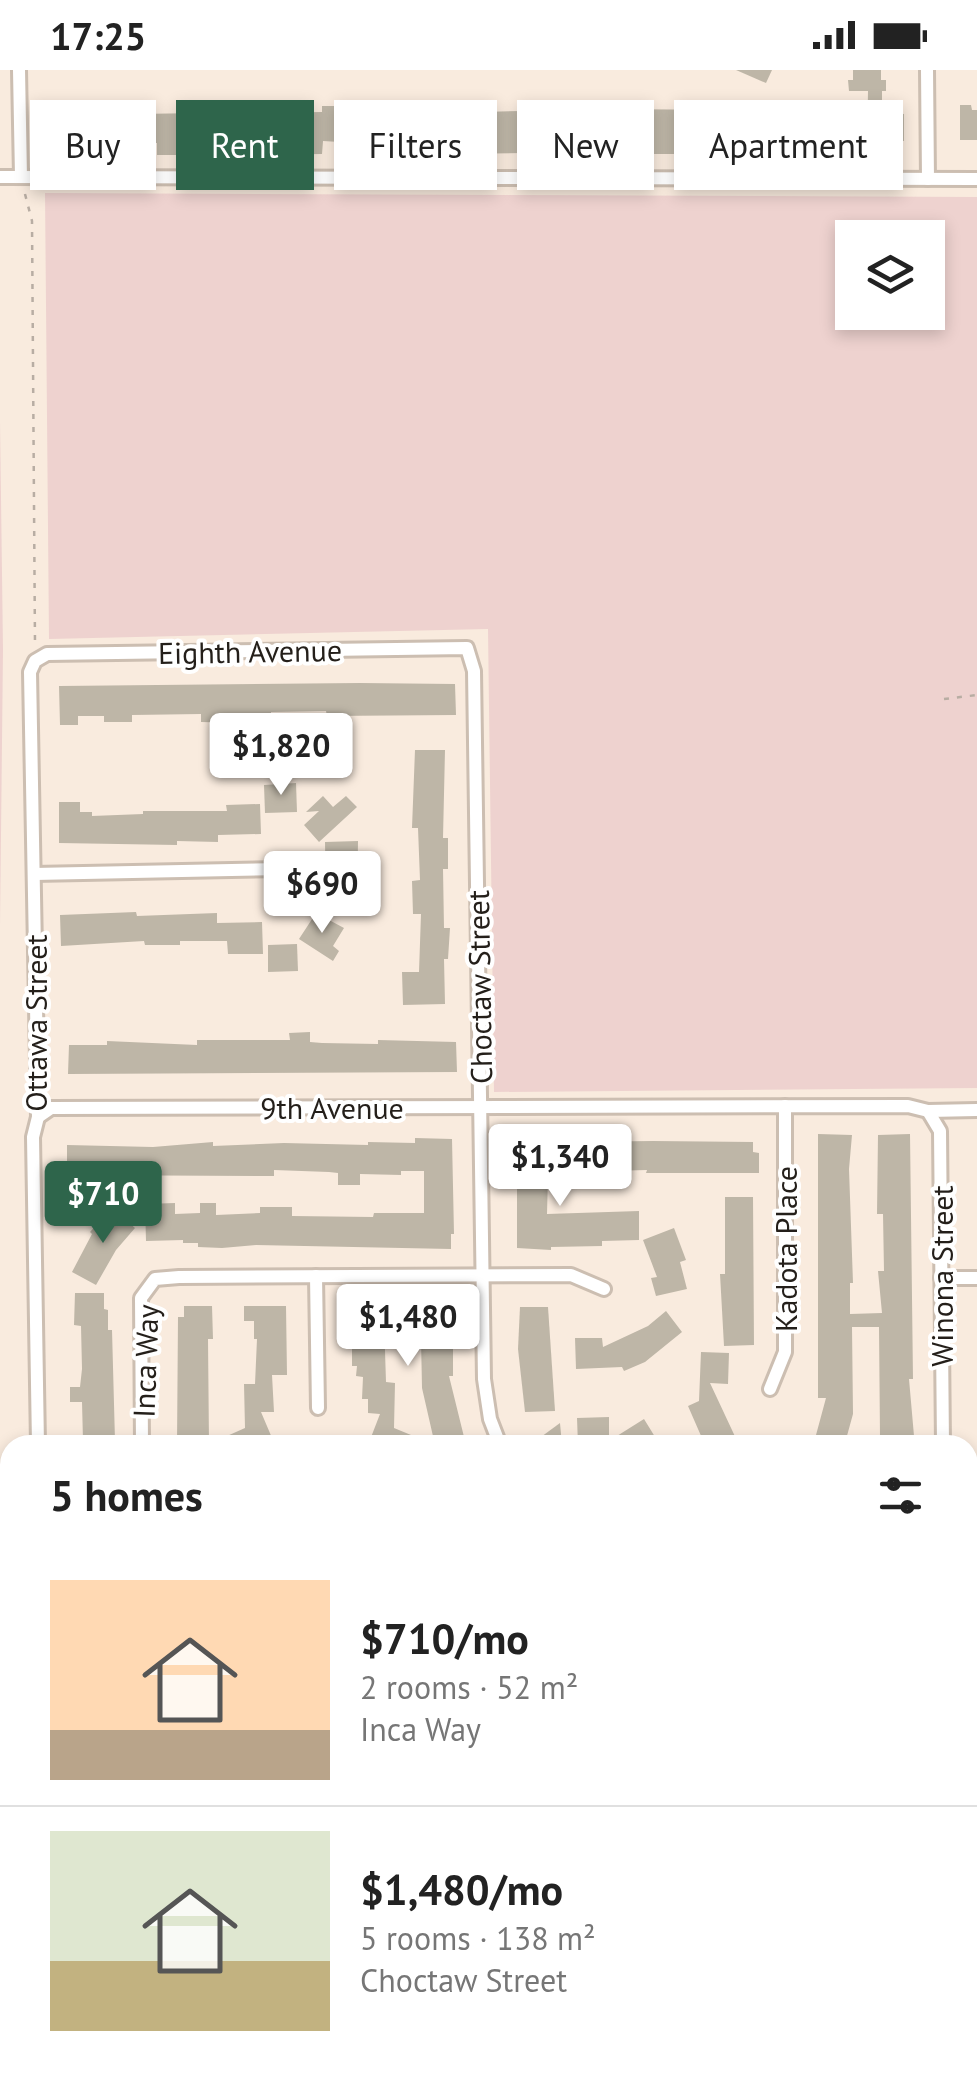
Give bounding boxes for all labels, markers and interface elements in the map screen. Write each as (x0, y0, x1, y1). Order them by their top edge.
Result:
text: 17:25 (50, 11, 146, 60)
chip: Buy (30, 100, 156, 190)
chip: Rent (176, 100, 314, 190)
chip: Filters (334, 100, 497, 190)
chip: New (517, 100, 654, 190)
chip: Apartment (674, 100, 903, 190)
map controls (835, 220, 945, 330)
button: layers (835, 220, 945, 330)
street label: Eighth Avenue (158, 630, 342, 672)
pin: $1,820 (200, 713, 362, 798)
text: $1,820 (232, 724, 330, 766)
pin: $690 (263, 851, 381, 936)
text: $690 (286, 862, 358, 904)
street label: Choctaw Street (458, 890, 500, 1084)
street label: Ottawa Street (16, 934, 55, 1112)
street label: 9th Avenue (260, 1088, 404, 1127)
pin: $1,340 (479, 1124, 641, 1209)
text: $1,340 (511, 1135, 609, 1177)
pin: $710 (44, 1161, 162, 1246)
street label: Kadota Place (766, 1166, 805, 1332)
text: $710 (67, 1172, 139, 1214)
street label: Winona Street (922, 1185, 961, 1367)
pin: $1,480 (327, 1284, 489, 1369)
text: $1,480 (359, 1295, 457, 1337)
street label: Inca Way (124, 1304, 166, 1418)
text: 5 homes (50, 1468, 203, 1523)
icon: filters (873, 1468, 928, 1523)
text: $710/mo (360, 1611, 529, 1666)
icon: home (130, 1620, 250, 1740)
text: 2 rooms · 52 m² (360, 1666, 578, 1708)
text: Inca Way (360, 1708, 481, 1750)
text: $1,480/mo (360, 1862, 563, 1917)
icon: home (130, 1871, 250, 1991)
text: 5 rooms · 138 m² (360, 1917, 596, 1959)
text: Choctaw Street (360, 1959, 567, 2001)

